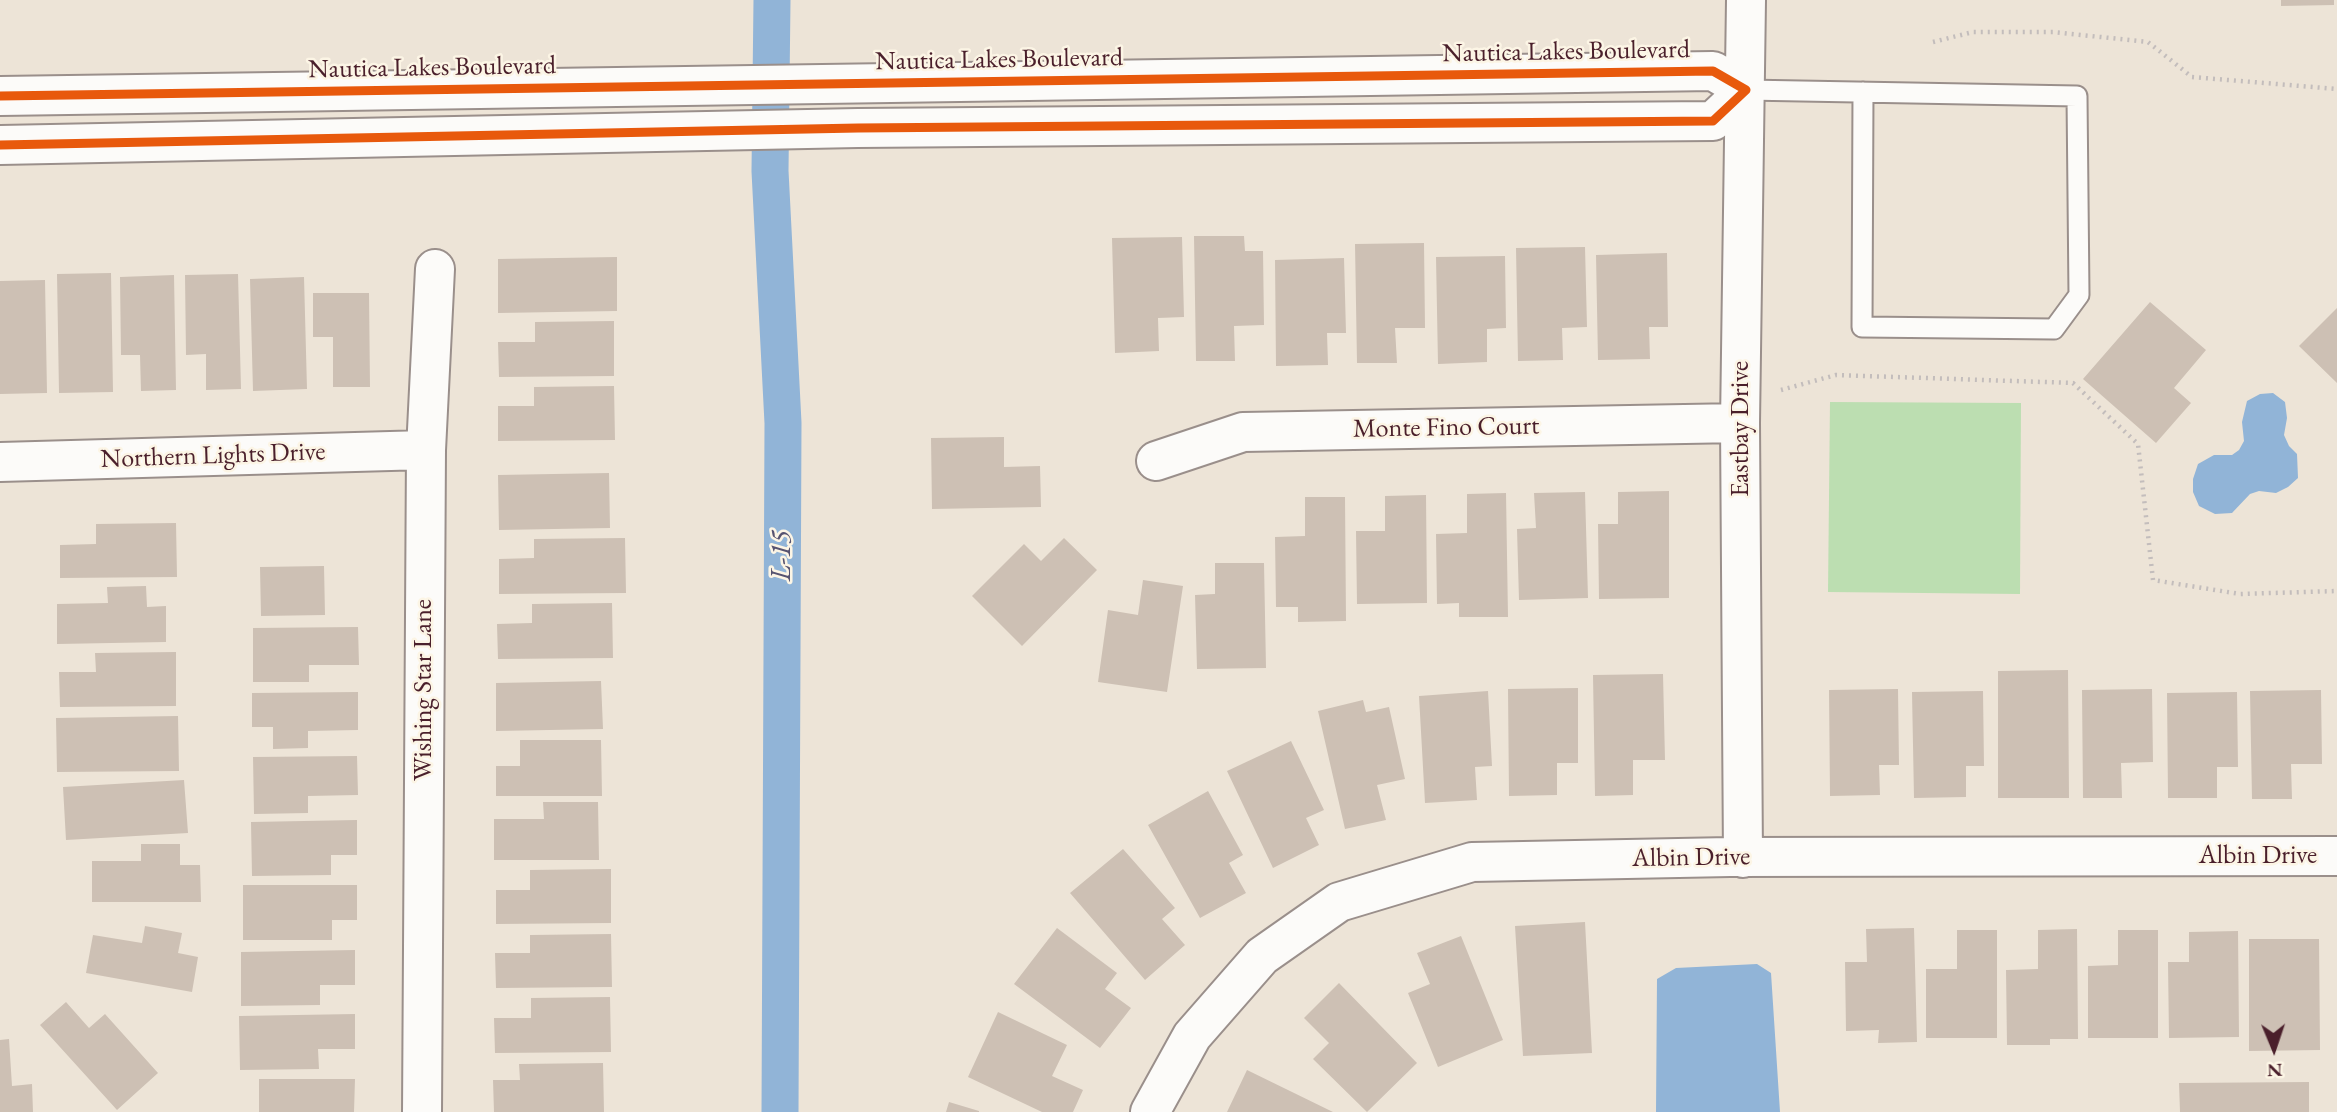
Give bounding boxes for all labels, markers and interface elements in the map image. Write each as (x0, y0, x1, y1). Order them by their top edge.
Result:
street label: Nautica Lakes Boulevard (1442, 34, 1690, 70)
street label: Nautica Lakes Boulevard (875, 42, 1123, 78)
street label: Nautica Lakes Boulevard (308, 50, 556, 86)
street label: Eastbay Drive (1725, 361, 1757, 497)
street label: Monte Fino Court (1353, 411, 1539, 445)
street label: Northern Lights Drive (100, 436, 326, 476)
water label: L-15 (765, 531, 799, 581)
street label: Wishing Star Lane (408, 599, 440, 781)
street label: Albin Drive (2199, 840, 2317, 872)
street label: Albin Drive (1632, 841, 1750, 875)
north arrow (2239, 1014, 2309, 1084)
text: N (2267, 1058, 2283, 1083)

